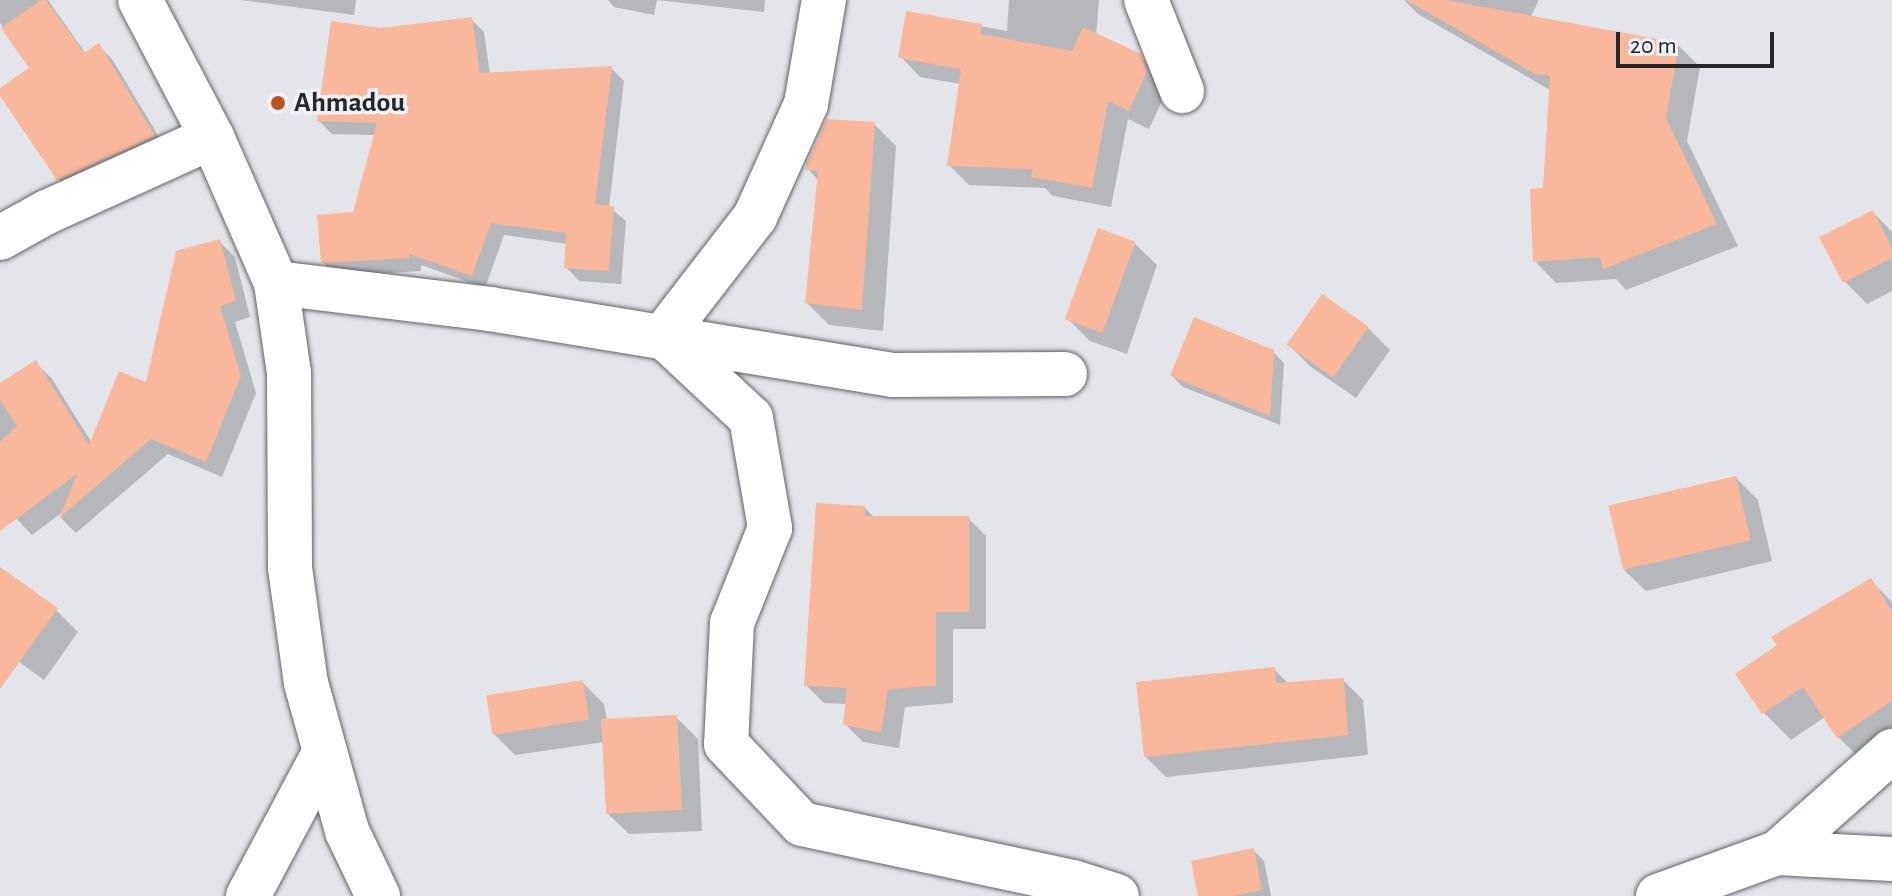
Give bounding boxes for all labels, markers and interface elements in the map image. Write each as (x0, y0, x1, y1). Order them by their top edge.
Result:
scale bar (1620, 16, 1778, 66)
text: 20 m (1630, 34, 1677, 58)
place label: Ahmadou (294, 86, 405, 120)
marker: Ahmadou (269, 94, 287, 112)

